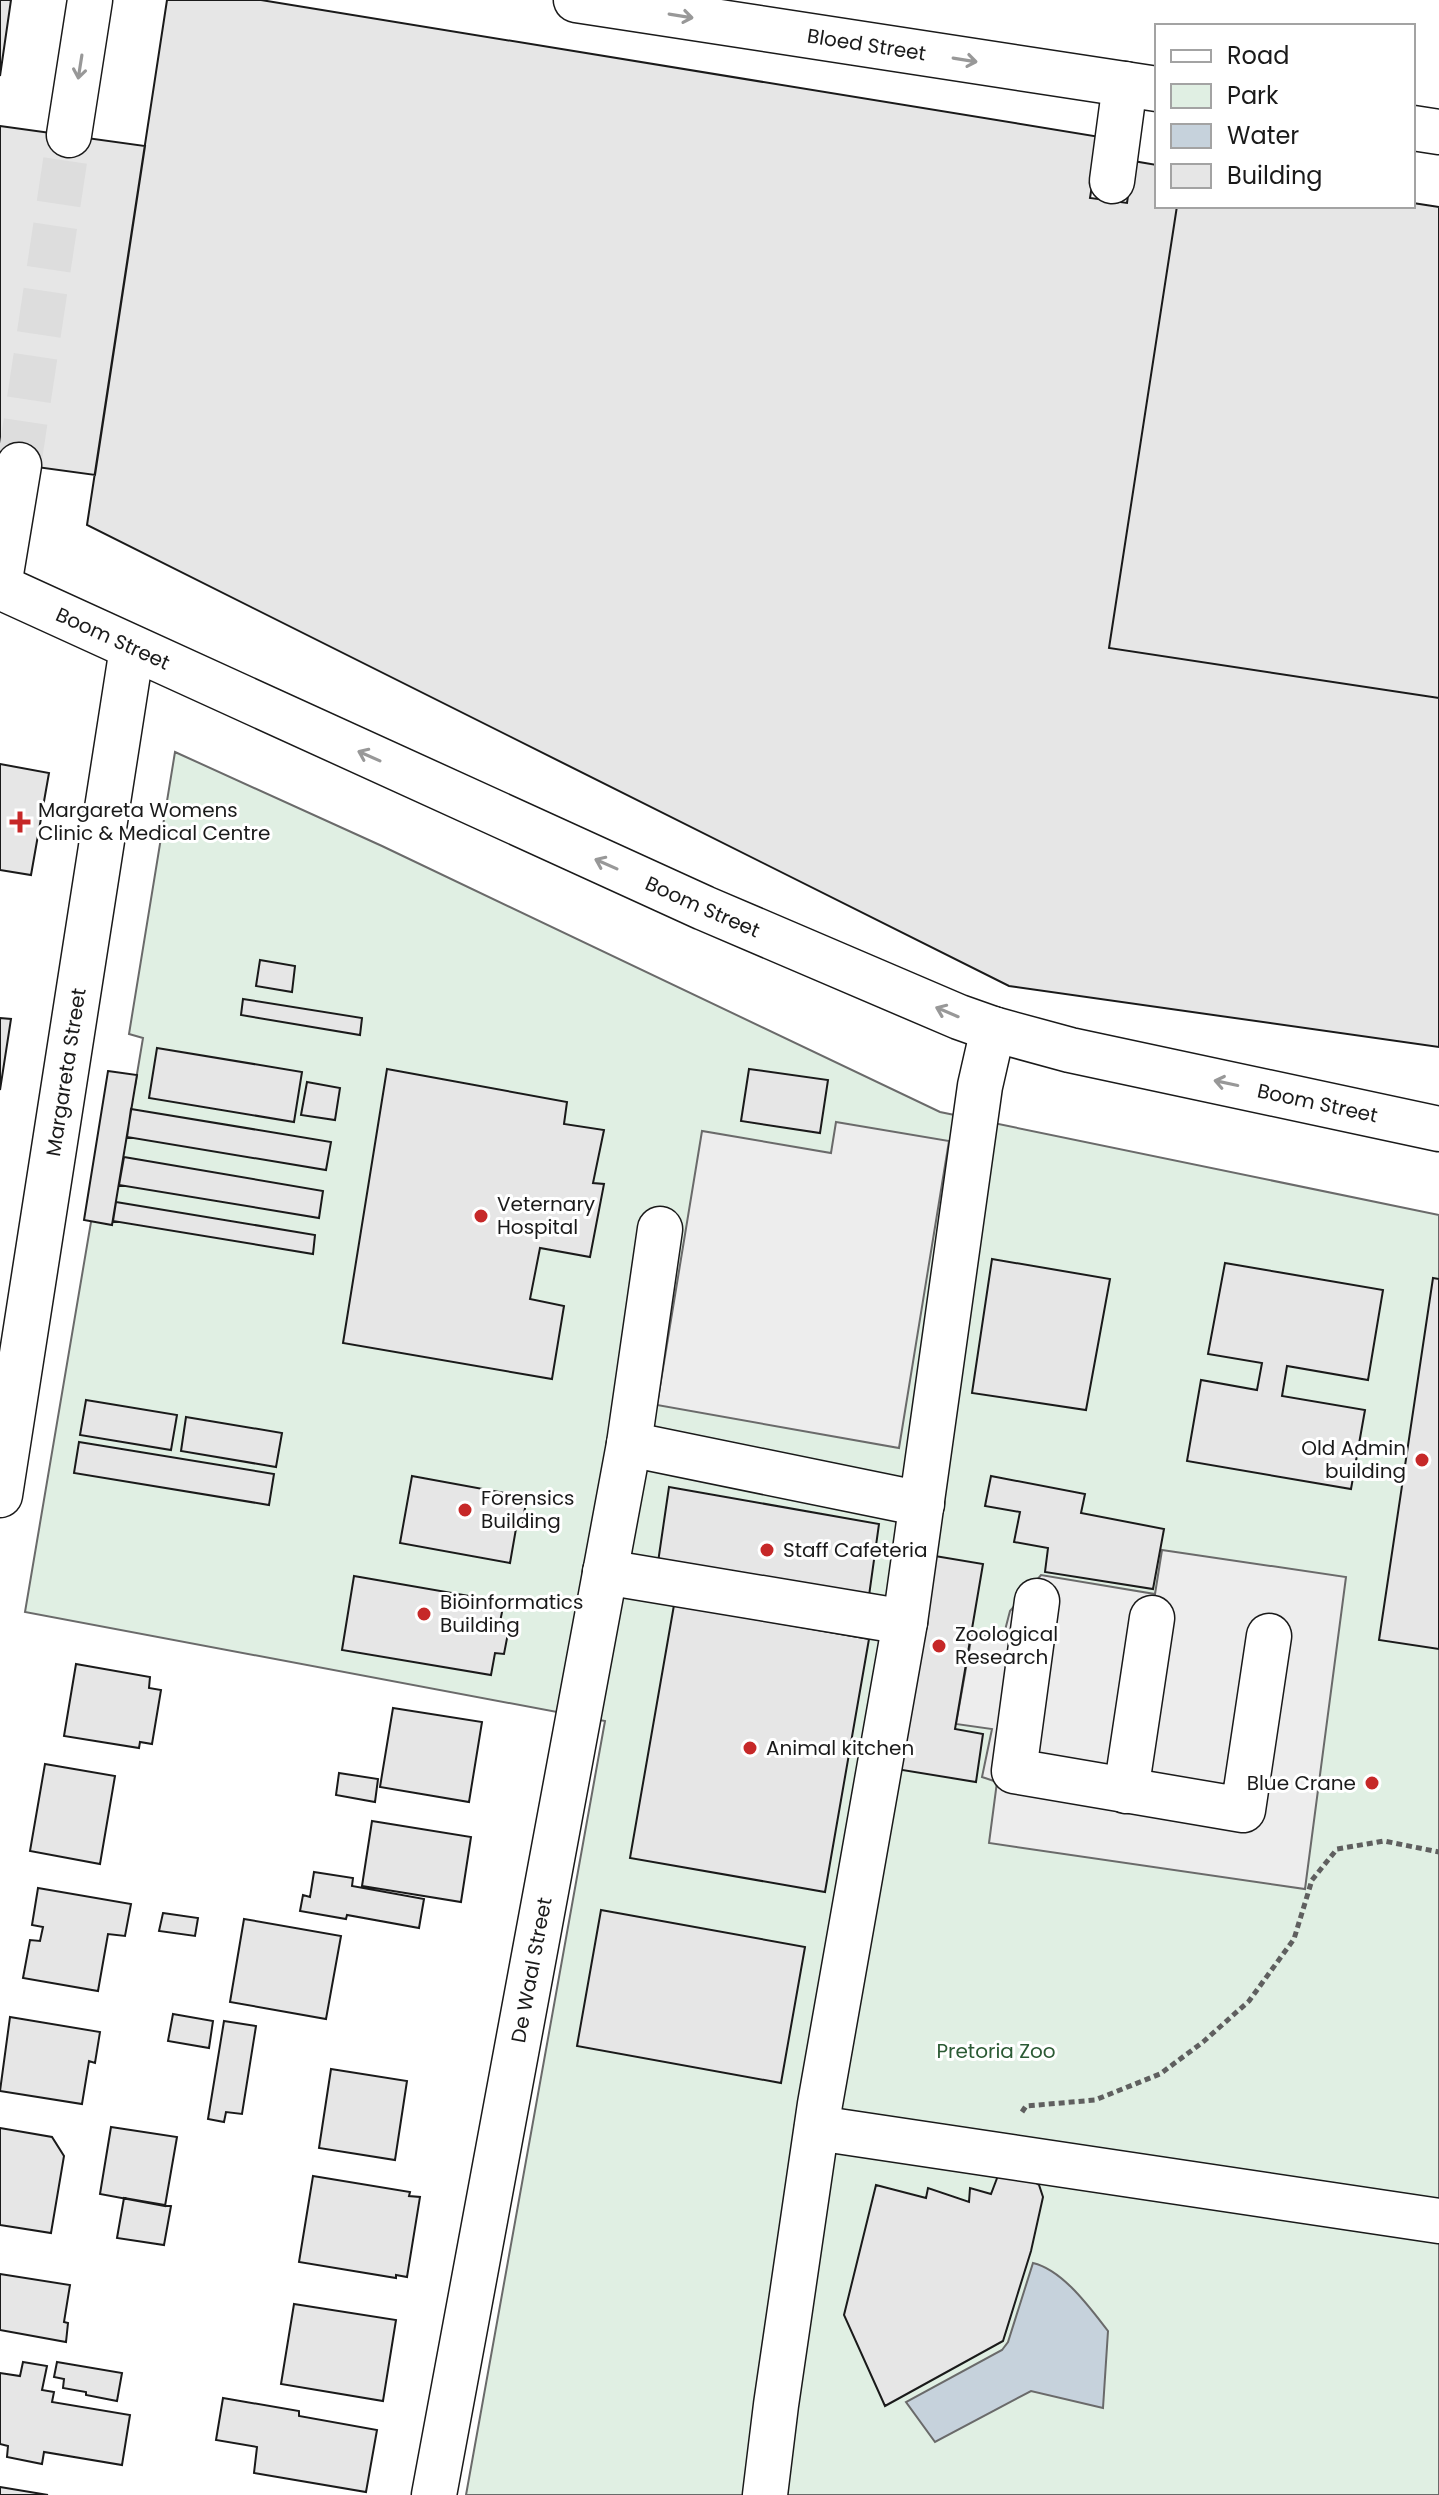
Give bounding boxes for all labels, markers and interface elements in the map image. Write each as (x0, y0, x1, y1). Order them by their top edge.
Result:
one-way arrow (668, 9, 693, 24)
street label: Bloed Street (805, 22, 928, 67)
legend (1155, 24, 1415, 208)
text: Road (1227, 39, 1289, 72)
one-way arrow (952, 53, 978, 68)
one-way arrow (71, 54, 86, 80)
text: Park (1227, 79, 1279, 112)
text: Water (1227, 119, 1299, 152)
text: Building (1227, 159, 1323, 192)
street label: Boom Street (51, 600, 174, 677)
one-way arrow (358, 748, 382, 763)
place label: Margareta Womens Clinic & Medical Centre (38, 796, 270, 847)
marker: Margareta Womens Clinic & Medical Centre (9, 811, 31, 833)
one-way arrow (594, 855, 619, 870)
street label: Boom Street (641, 869, 764, 944)
street label: Margareta Street (39, 986, 93, 1158)
one-way arrow (935, 1004, 960, 1018)
one-way arrow (1213, 1075, 1239, 1090)
street label: Boom Street (1255, 1076, 1380, 1129)
place label: Veternary Hospital (497, 1190, 595, 1241)
marker: Veternary Hospital (472, 1207, 490, 1225)
place label: Old Admin building (1301, 1434, 1406, 1485)
marker: Old Admin building (1413, 1451, 1431, 1469)
place label: Forensics Building (481, 1484, 574, 1535)
marker: Forensics Building (456, 1501, 474, 1519)
place label: Staff Cafeteria (783, 1536, 928, 1564)
marker: Staff Cafeteria (758, 1541, 776, 1559)
place label: Bioinformatics Building (440, 1588, 583, 1639)
marker: Bioinformatics Building (415, 1605, 433, 1623)
place label: Zoological Research (955, 1620, 1058, 1671)
marker: Zoological Research (930, 1637, 948, 1655)
place label: Animal kitchen (766, 1734, 914, 1762)
marker: Animal kitchen (741, 1739, 759, 1757)
place label: Blue Crane (1247, 1769, 1356, 1797)
marker: Blue Crane (1363, 1774, 1381, 1792)
street label: De Waal Street (504, 1895, 559, 2045)
park label: Pretoria Zoo (936, 2037, 1056, 2065)

